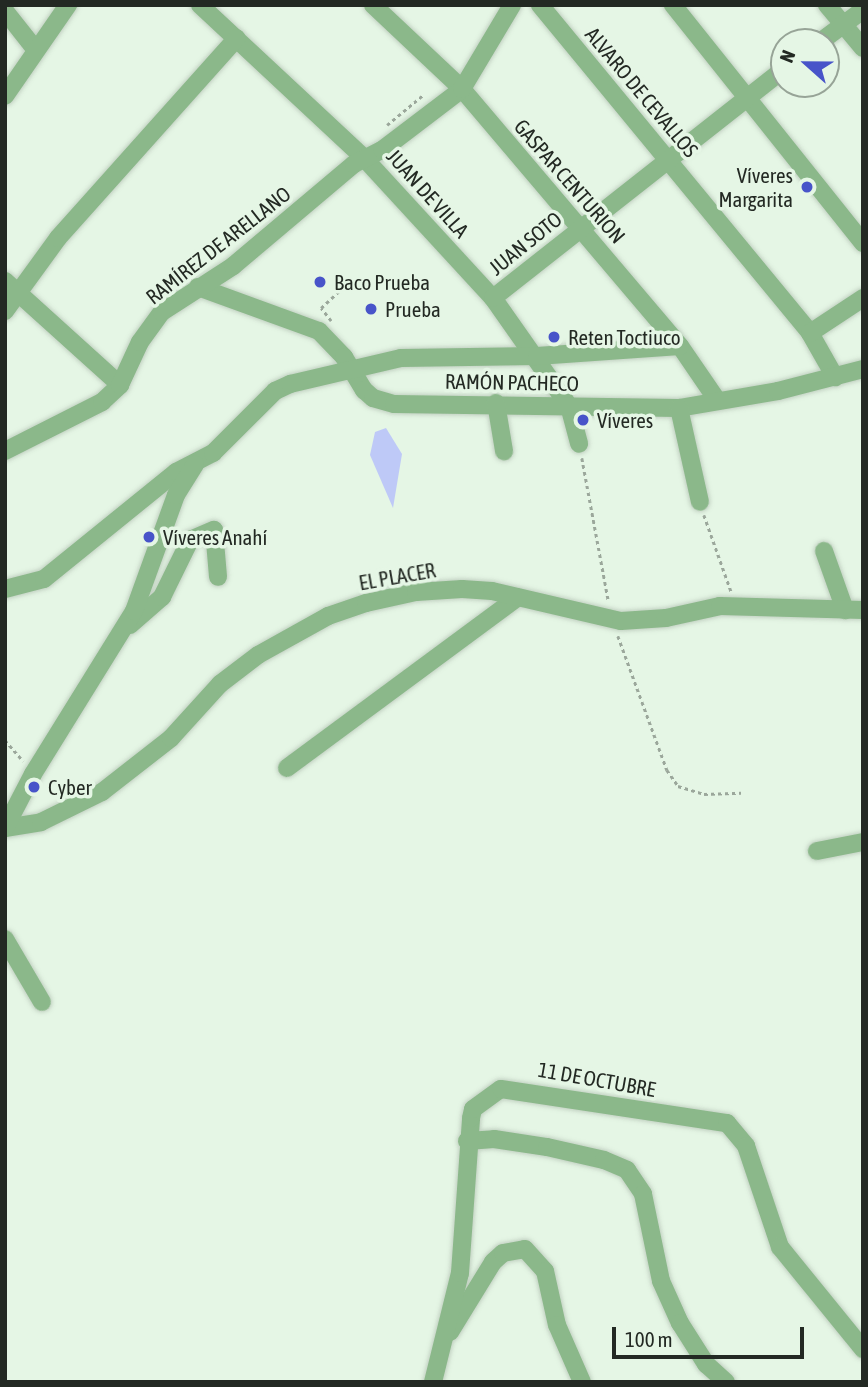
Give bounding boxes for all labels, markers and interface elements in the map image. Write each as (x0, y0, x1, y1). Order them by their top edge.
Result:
street label: ALVARO DE CEVALLOS (580, 22, 704, 162)
north arrow (770, 28, 840, 98)
text: N (775, 47, 800, 65)
street label: GASPAR CENTURION (509, 114, 631, 248)
street label: JUAN DE VILLA (382, 144, 474, 242)
place label: Víveres Margarita (718, 162, 793, 212)
marker: Víveres Margarita (799, 179, 815, 195)
street label: RAMÍREZ DE ARELLANO (141, 181, 295, 309)
street label: JUAN SOTO (484, 206, 566, 280)
place label: Baco Prueba (334, 269, 430, 295)
marker: Baco Prueba (312, 274, 328, 290)
place label: Prueba (385, 296, 441, 322)
marker: Prueba (363, 301, 379, 317)
place label: Reten Toctiuco (568, 324, 681, 350)
marker: Reten Toctiuco (546, 329, 562, 345)
street label: RAMÓN PACHECO (445, 368, 579, 396)
place label: Víveres (597, 407, 653, 433)
marker: Víveres (575, 412, 591, 428)
place label: Víveres Anahí (163, 524, 267, 550)
marker: Víveres Anahí (141, 529, 157, 545)
street label: EL PLACER (357, 557, 437, 595)
place label: Cyber (48, 774, 92, 800)
marker: Cyber (26, 779, 42, 795)
street label: 11 DE OCTUBRE (536, 1056, 658, 1102)
scale bar (616, 1314, 808, 1358)
text: 100 m (625, 1327, 673, 1351)

